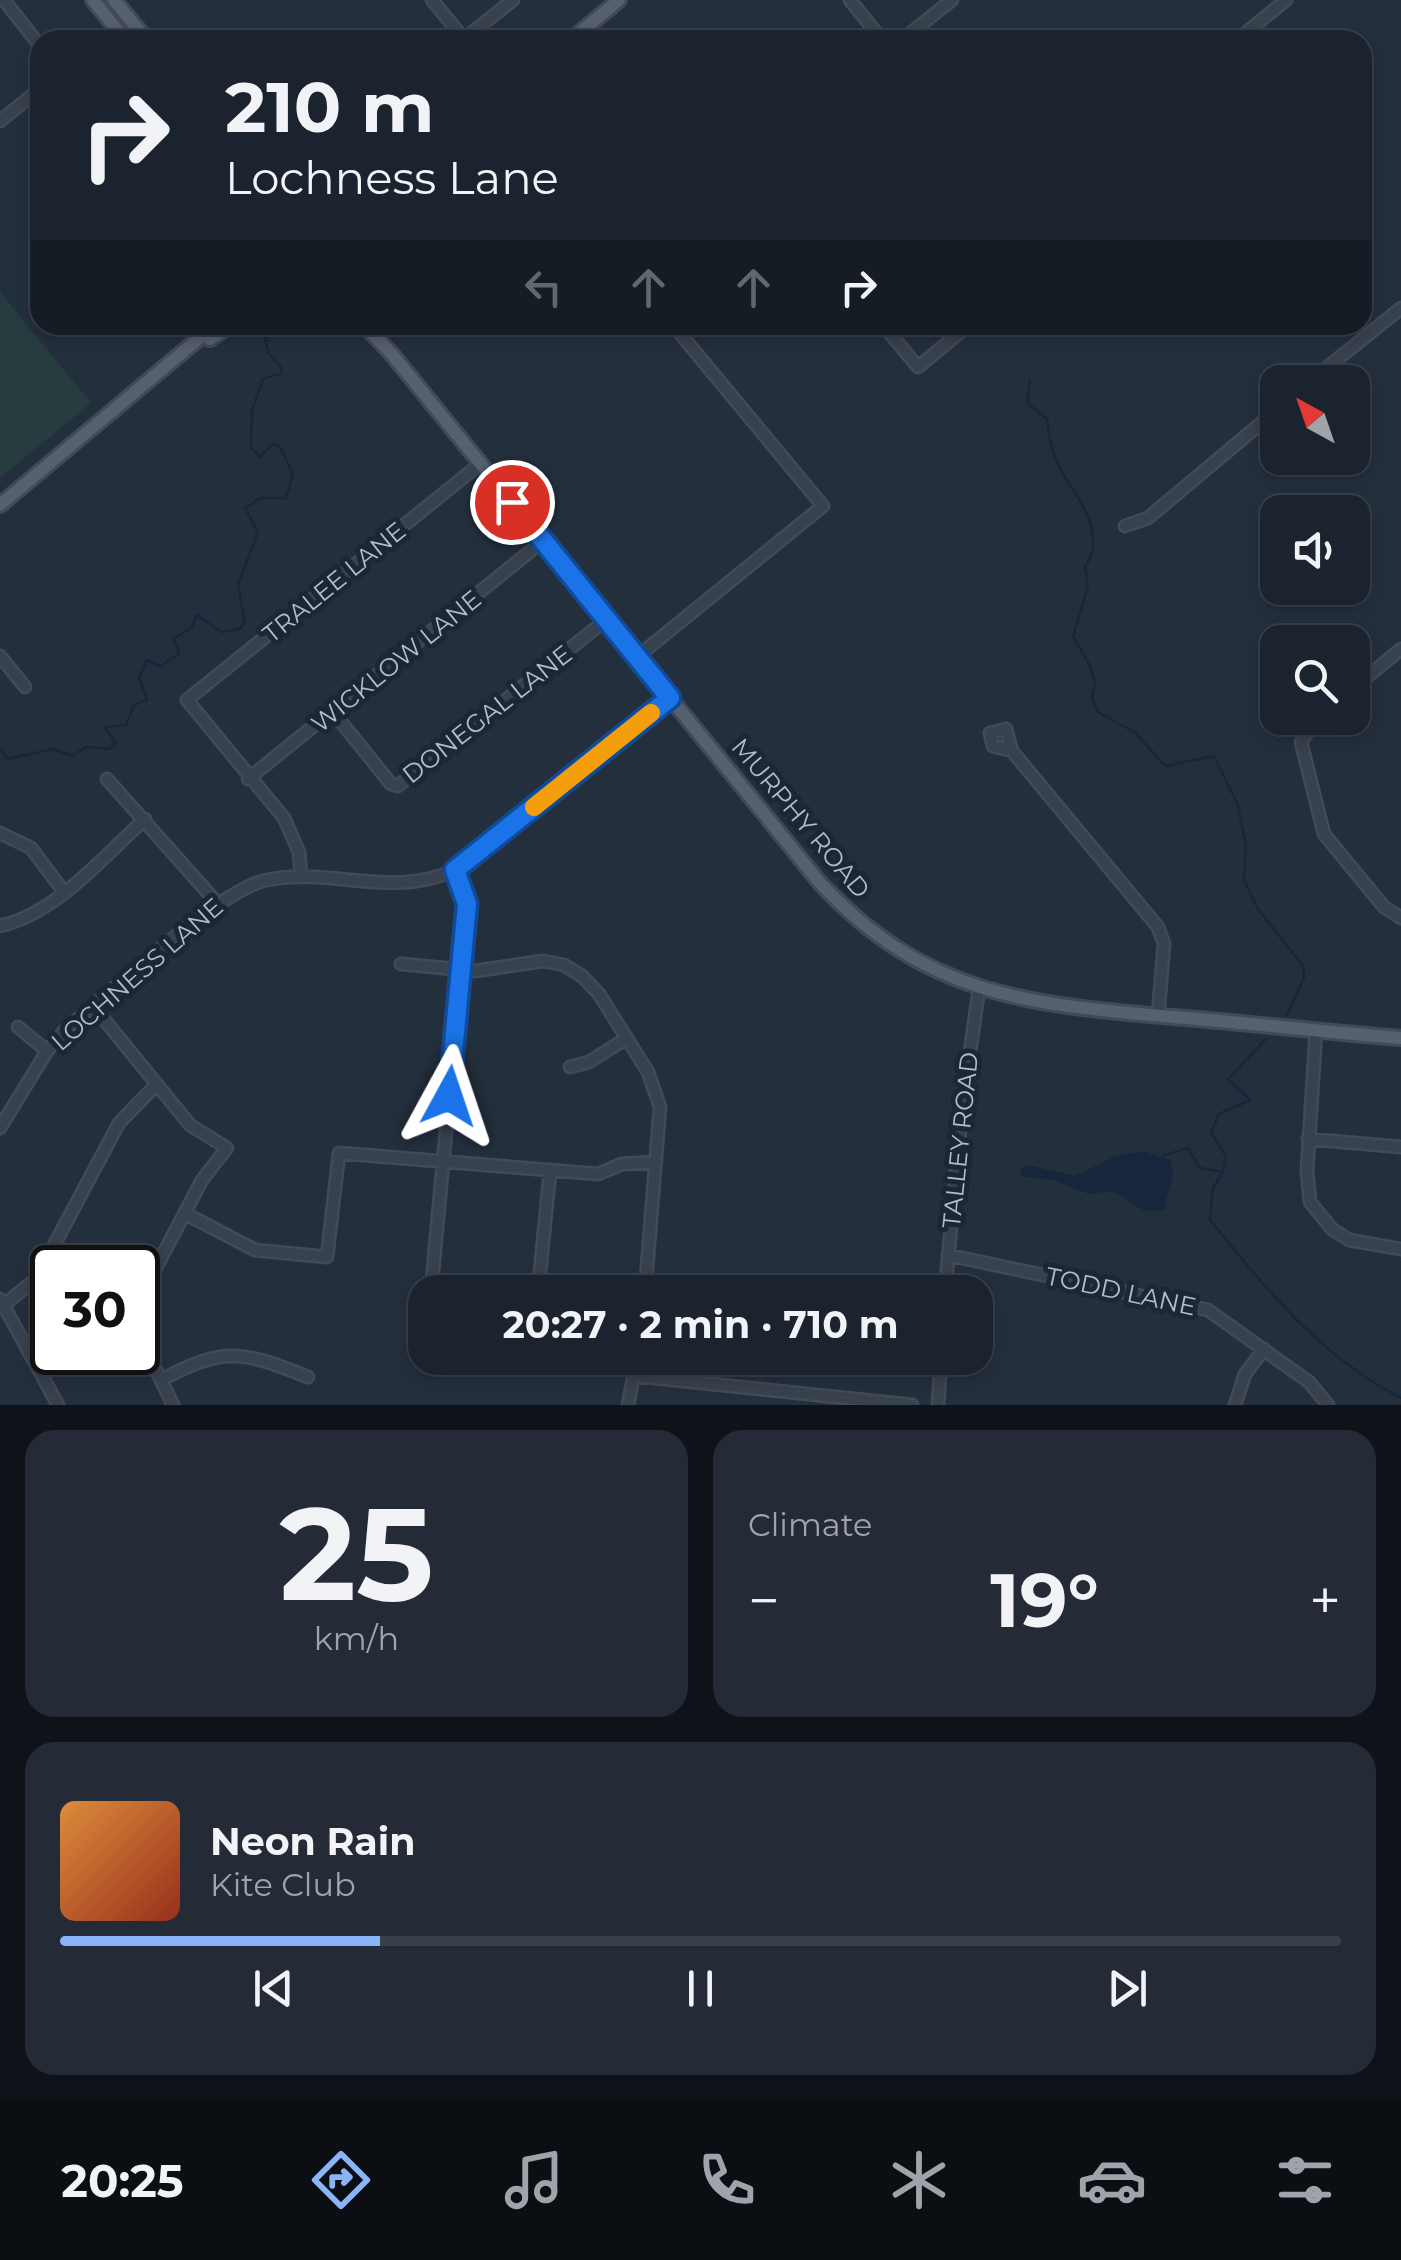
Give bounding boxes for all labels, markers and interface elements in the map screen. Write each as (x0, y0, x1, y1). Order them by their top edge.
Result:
text: 210 m (225, 64, 435, 150)
icon: right (60, 70, 190, 200)
text: Lochness Lane (225, 150, 559, 205)
icon: left (516, 260, 571, 315)
icon: ahead (621, 260, 676, 315)
icon: ahead (726, 260, 781, 315)
icon: right (831, 260, 886, 315)
north arrow (1260, 365, 1370, 475)
map controls (1260, 365, 1370, 735)
pin (470, 460, 555, 545)
icon: arrive (485, 475, 540, 530)
button: sound (1260, 495, 1370, 605)
street label: TRALEE LANE (257, 515, 411, 649)
street label: WICKLOW LANE (305, 583, 487, 739)
button: search (1260, 625, 1370, 735)
street label: DONEGAL LANE (396, 639, 578, 789)
street label: MURPHY ROAD (725, 732, 877, 904)
street label: LOCHNESS LANE (45, 891, 229, 1057)
position arrow (397, 1044, 501, 1148)
street label: TALLEY ROAD (936, 1050, 984, 1230)
speed limit sign: 30 (30, 1245, 160, 1375)
street label: TODD LANE (1043, 1260, 1199, 1322)
text: 20:27 · 2 min · 710 m (502, 1301, 899, 1348)
text: 25 (279, 1474, 434, 1633)
text: Climate (748, 1505, 872, 1544)
text: 19° (990, 1554, 1099, 1646)
text: − (748, 1567, 780, 1634)
text: + (1309, 1567, 1341, 1634)
text: km/h (314, 1619, 399, 1658)
text: Neon Rain (210, 1818, 415, 1865)
text: Kite Club (210, 1865, 356, 1904)
icon: previous (246, 1961, 301, 2016)
icon: pause (673, 1961, 728, 2016)
icon: next (1100, 1961, 1155, 2016)
icon: directions (306, 2145, 376, 2215)
icon: music (499, 2145, 569, 2215)
icon: phone (692, 2145, 762, 2215)
icon: climate (884, 2145, 954, 2215)
icon: car (1077, 2145, 1147, 2215)
icon: filters (1270, 2145, 1340, 2215)
text: 20:25 (61, 2153, 184, 2208)

